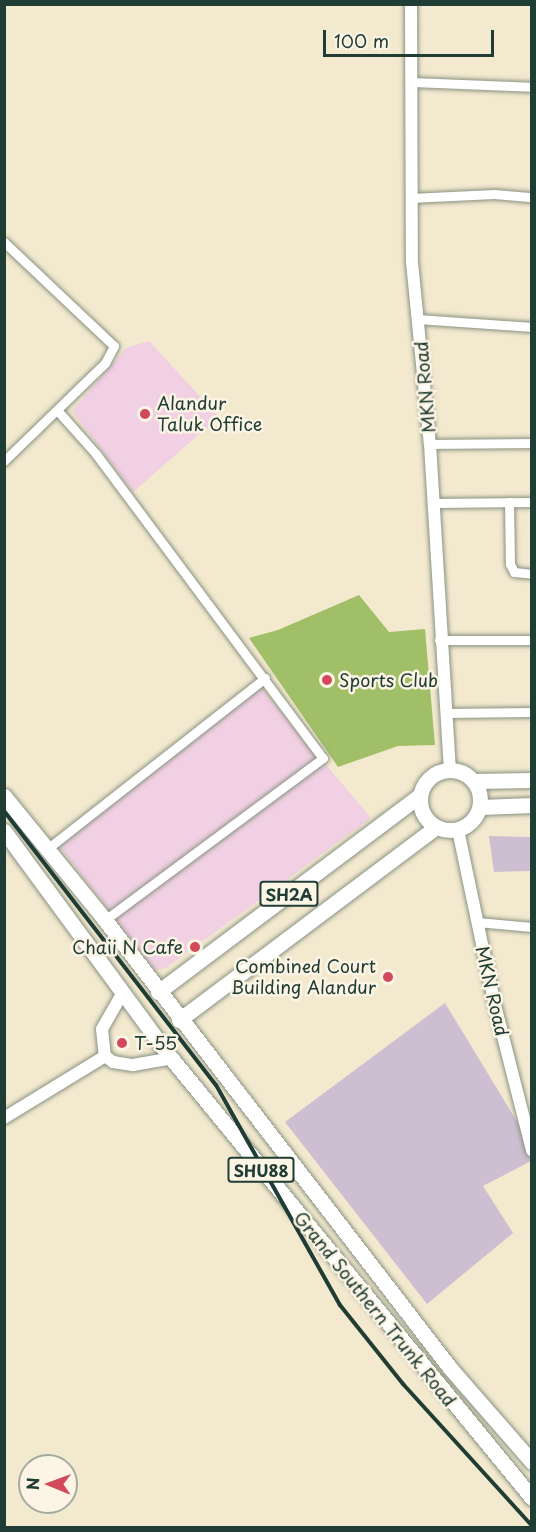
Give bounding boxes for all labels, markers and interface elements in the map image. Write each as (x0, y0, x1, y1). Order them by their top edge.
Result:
scale bar (326, 18, 497, 56)
text: 100 m (334, 27, 389, 54)
street label: MKN Road (410, 340, 440, 434)
place label: Alandur Taluk Office (157, 393, 262, 436)
marker: Alandur Taluk Office (138, 407, 152, 421)
place label: Sports Club (339, 669, 439, 691)
marker: Sports Club (320, 673, 334, 687)
road number: SH2A (259, 881, 319, 907)
place label: Chaii N Cafe (71, 936, 183, 958)
marker: Chaii N Cafe (188, 940, 202, 954)
street label: MKN Road (471, 943, 513, 1039)
place label: Combined Court Building Alandur (231, 956, 376, 998)
marker: Combined Court Building Alandur (381, 970, 395, 984)
place label: T-55 (134, 1032, 177, 1054)
marker: T-55 (115, 1036, 129, 1050)
road number: SHU88 (226, 1157, 296, 1183)
street label: Grand Southern Trunk Road (289, 1206, 461, 1412)
north arrow (18, 1454, 78, 1514)
text: N (20, 1477, 44, 1490)

